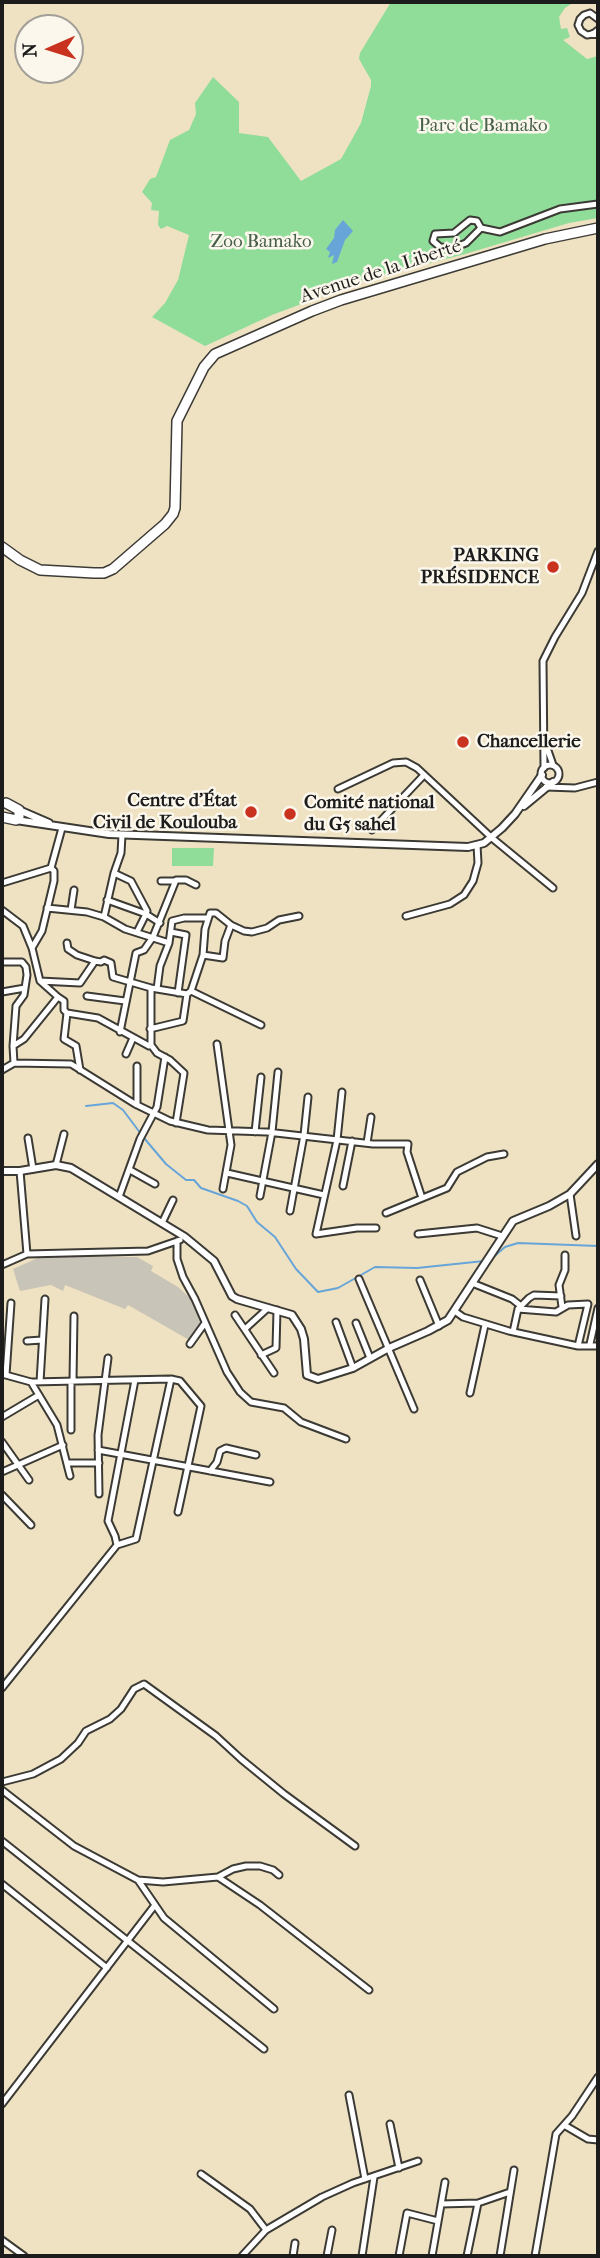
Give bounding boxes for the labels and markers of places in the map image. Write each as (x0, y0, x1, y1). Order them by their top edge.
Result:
place label: PARKING PRÉSIDENCE (420, 545, 539, 589)
marker: PARKING PRÉSIDENCE (545, 559, 561, 575)
place label: Chancellerie (477, 731, 581, 753)
marker: Chancellerie (455, 734, 471, 750)
place label: Centre d'État Civil de Koulouba (93, 790, 237, 834)
place label: Comité national du G5 sahel (304, 792, 435, 836)
marker: Centre d'État Civil de Koulouba (243, 804, 259, 820)
marker: Comité national du G5 sahel (282, 806, 298, 822)

